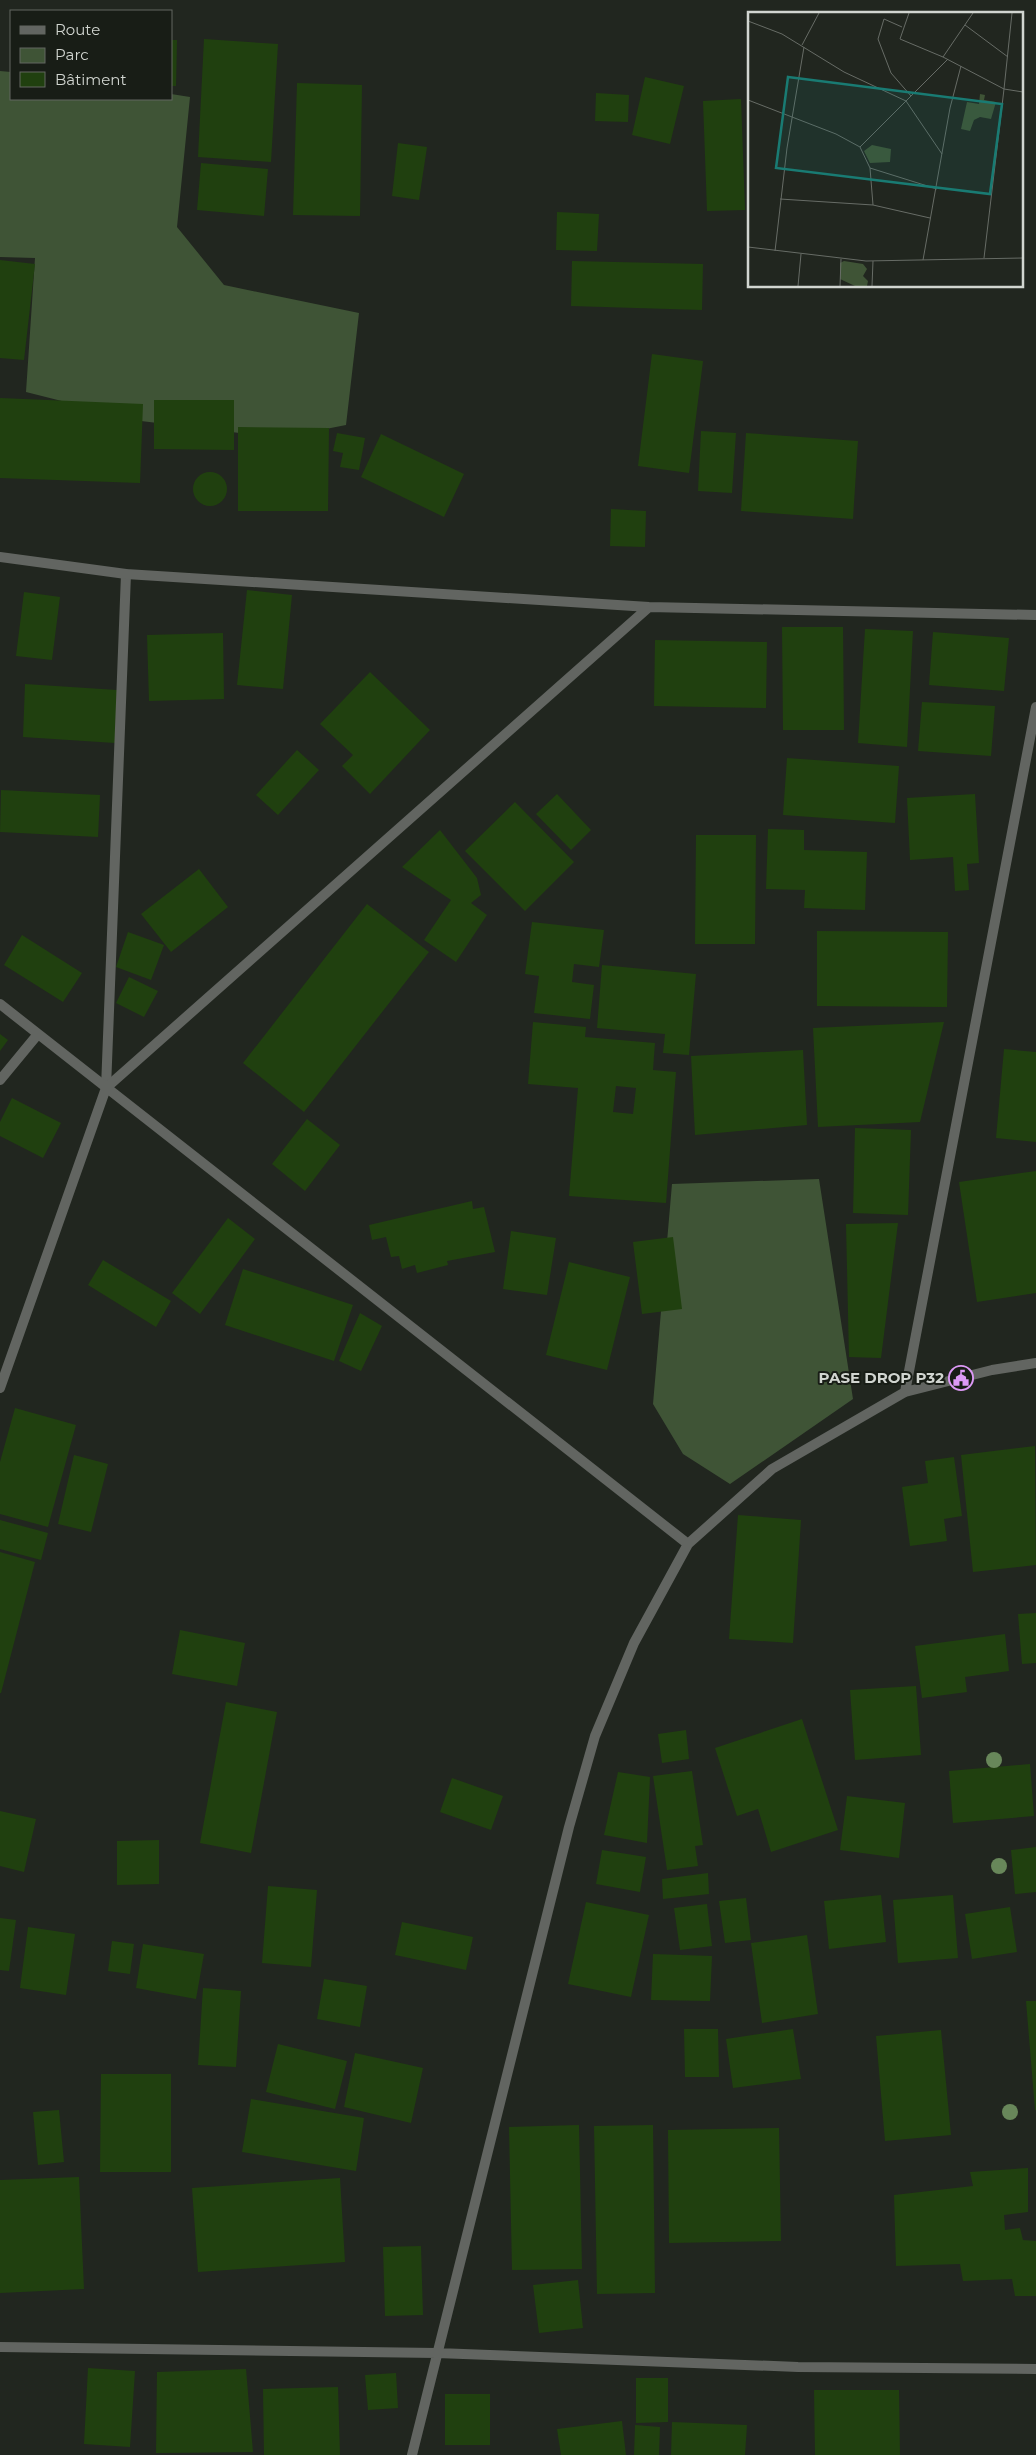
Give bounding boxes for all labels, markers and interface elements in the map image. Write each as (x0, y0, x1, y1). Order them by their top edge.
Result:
legend (10, 10, 172, 100)
inset map (748, 12, 1024, 288)
text: Route (55, 20, 100, 39)
text: Parc (55, 45, 89, 64)
text: Bâtiment (55, 70, 127, 89)
public building icon: PASE DROP P32 (948, 1365, 974, 1391)
place label: PASE DROP P32 (819, 1368, 944, 1387)

